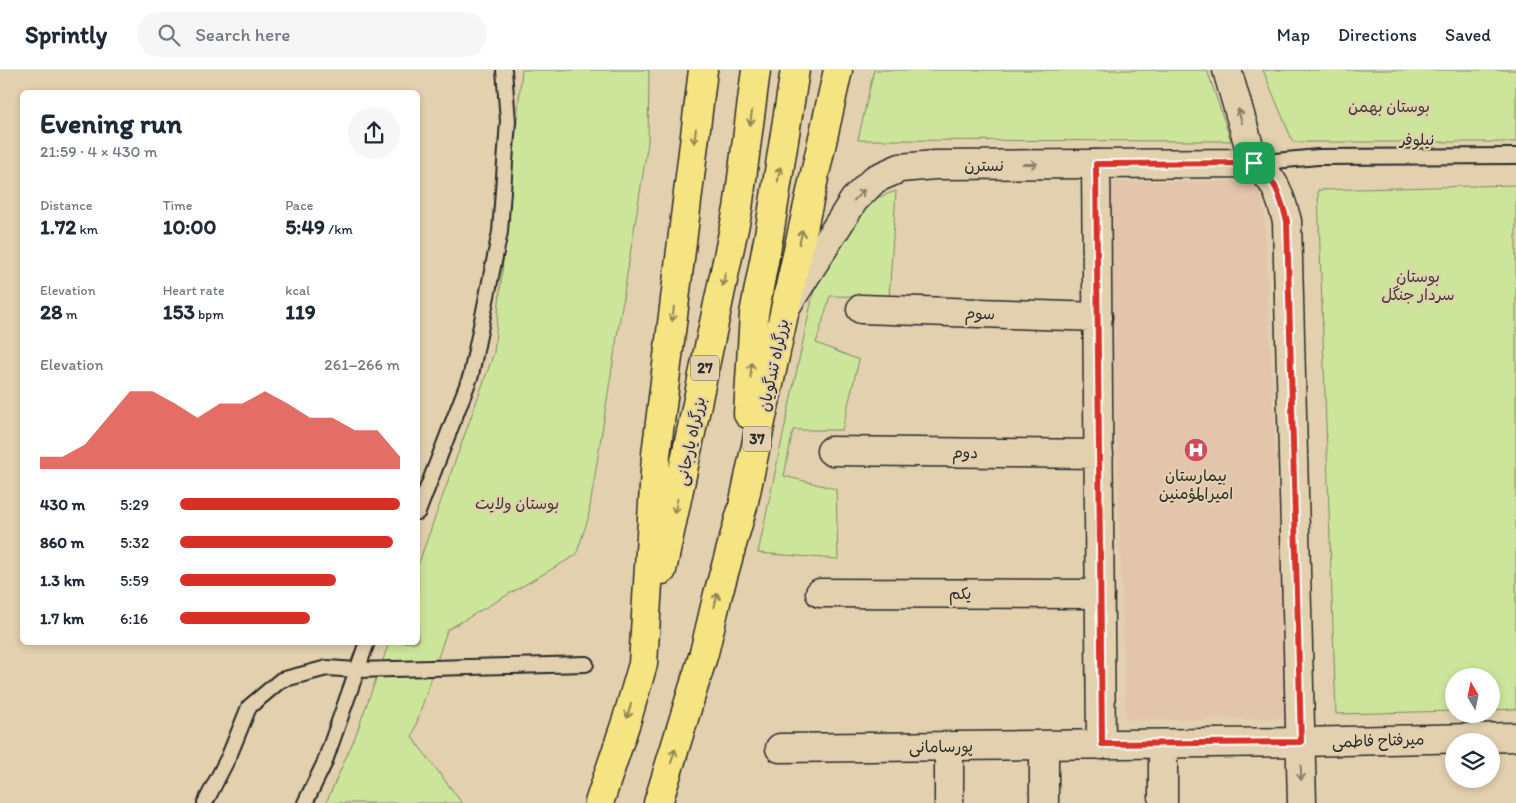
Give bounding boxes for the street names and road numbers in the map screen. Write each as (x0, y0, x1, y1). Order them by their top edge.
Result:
street label: نیلوفر (1398, 130, 1434, 150)
street label: نسترن (964, 156, 1004, 175)
street label: سوم (964, 303, 995, 327)
street label: بزرگراه تندگویان (754, 317, 794, 413)
road number: 27 (691, 356, 719, 380)
street label: بزرگراه یارجانی (672, 395, 710, 488)
road number: 37 (743, 426, 771, 452)
street label: دوم (952, 443, 978, 465)
street label: یکم (949, 584, 971, 606)
street label: میرفتاح فاطمی (1331, 729, 1425, 753)
street label: پورسامانی (909, 736, 973, 758)

